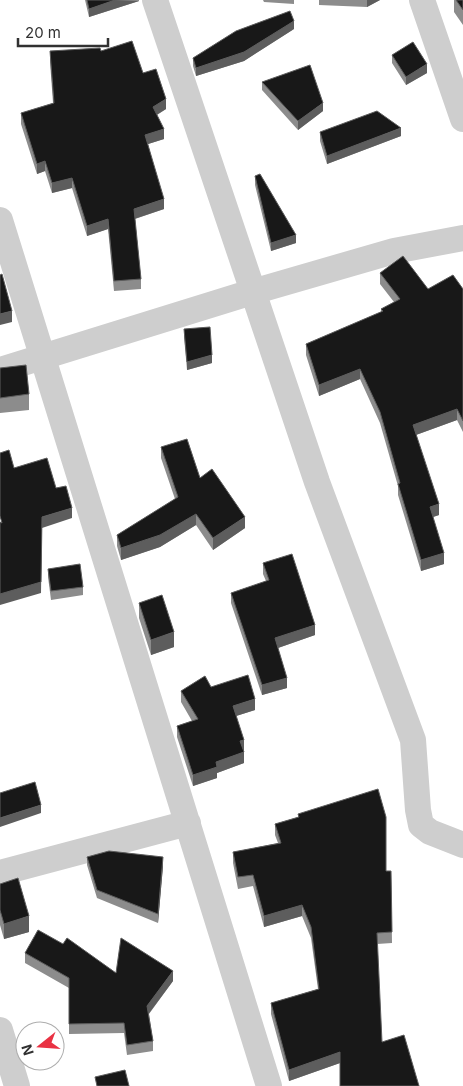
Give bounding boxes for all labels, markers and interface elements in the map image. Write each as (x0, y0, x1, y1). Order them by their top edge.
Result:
scale bar (18, 15, 108, 47)
text: 20 m (25, 23, 61, 42)
north arrow (15, 1021, 65, 1071)
text: N (17, 1042, 37, 1058)

